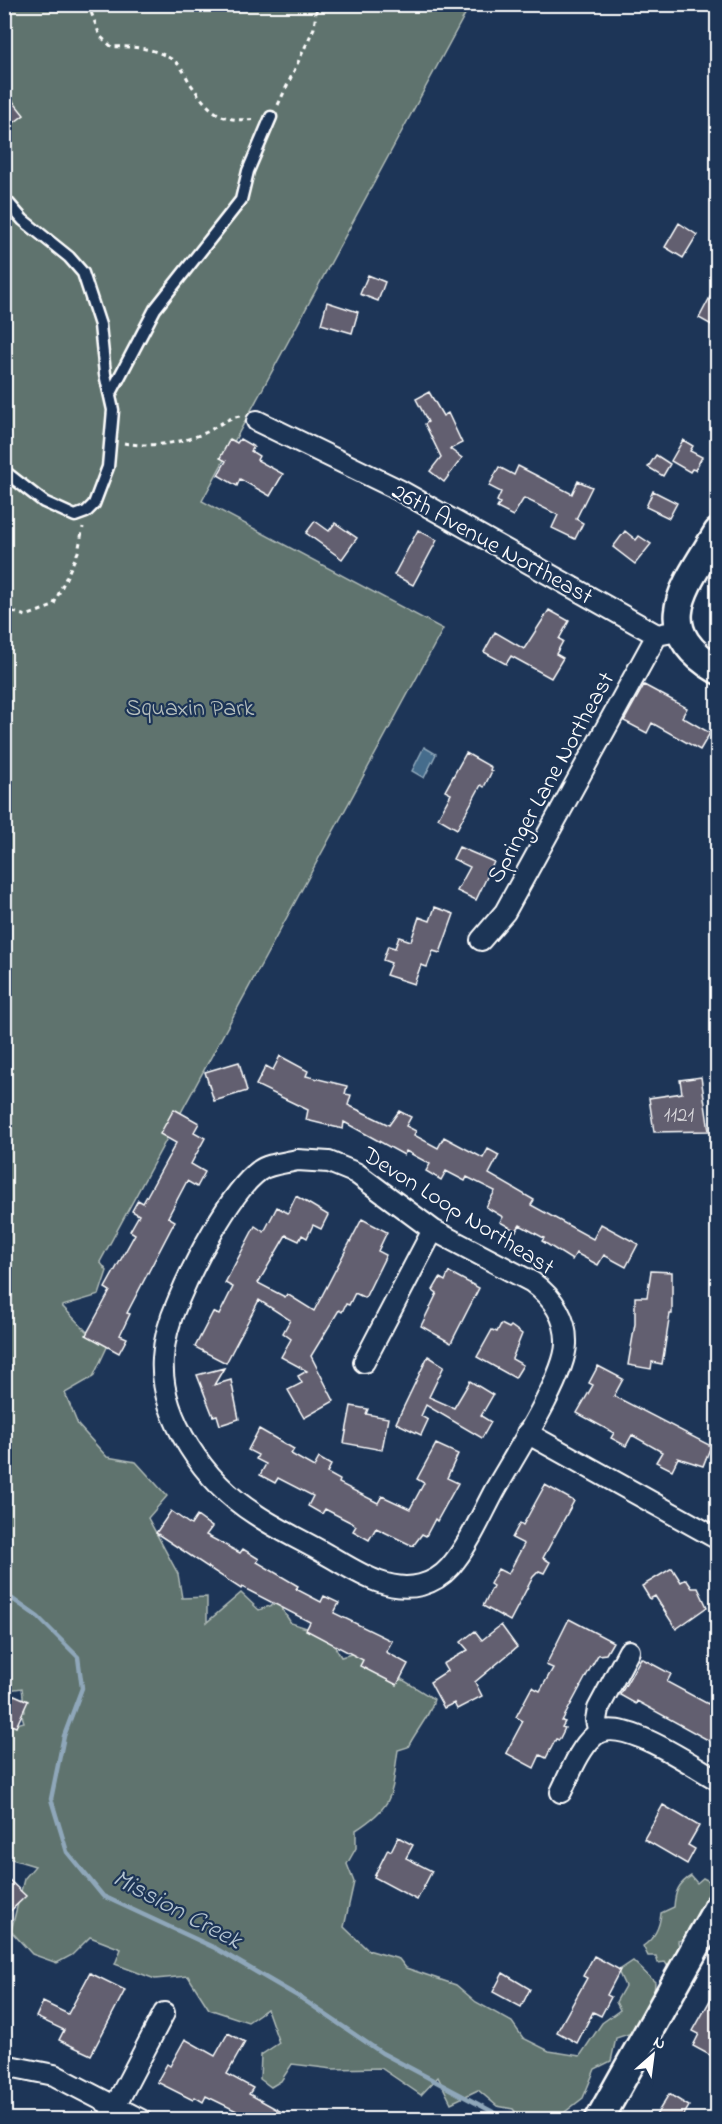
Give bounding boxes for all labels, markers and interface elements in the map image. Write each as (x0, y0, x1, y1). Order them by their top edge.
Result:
street label: 26th Avenue Northeast (385, 475, 599, 615)
street label: Springer Lane Northeast (479, 666, 625, 890)
park label: Squaxin Park (126, 692, 255, 727)
house number: 1121 (664, 1101, 695, 1131)
street label: Devon Loop Northeast (354, 1138, 560, 1285)
water label: Mission Creek (105, 1861, 249, 1961)
north arrow (623, 2025, 683, 2085)
text: N (649, 2030, 670, 2057)

